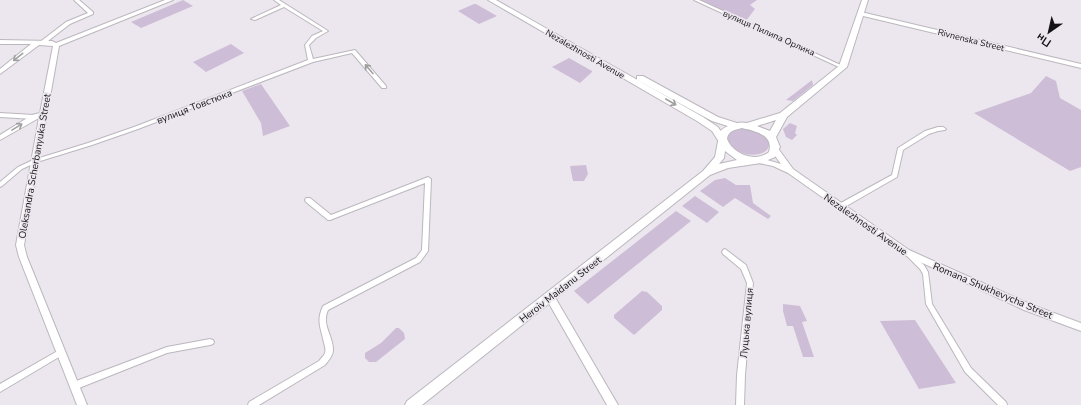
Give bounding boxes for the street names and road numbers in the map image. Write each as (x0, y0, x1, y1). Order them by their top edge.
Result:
street label: вулиця Пилипа Орлика (721, 7, 817, 59)
street label: Nezalezhnosti Avenue (543, 26, 627, 82)
street label: Rivnenska Street (936, 26, 1006, 54)
street label: вулиця Товстюка (155, 86, 234, 128)
street label: Oleksandra Scherbanyuka Street (15, 92, 55, 240)
street label: Nezalezhnosti Avenue (821, 191, 910, 259)
street label: Heroiv Maidanu Street (517, 253, 605, 326)
street label: Romana Shukhevycha Street (931, 259, 1055, 323)
street label: Луцька вулиця (737, 287, 757, 359)

